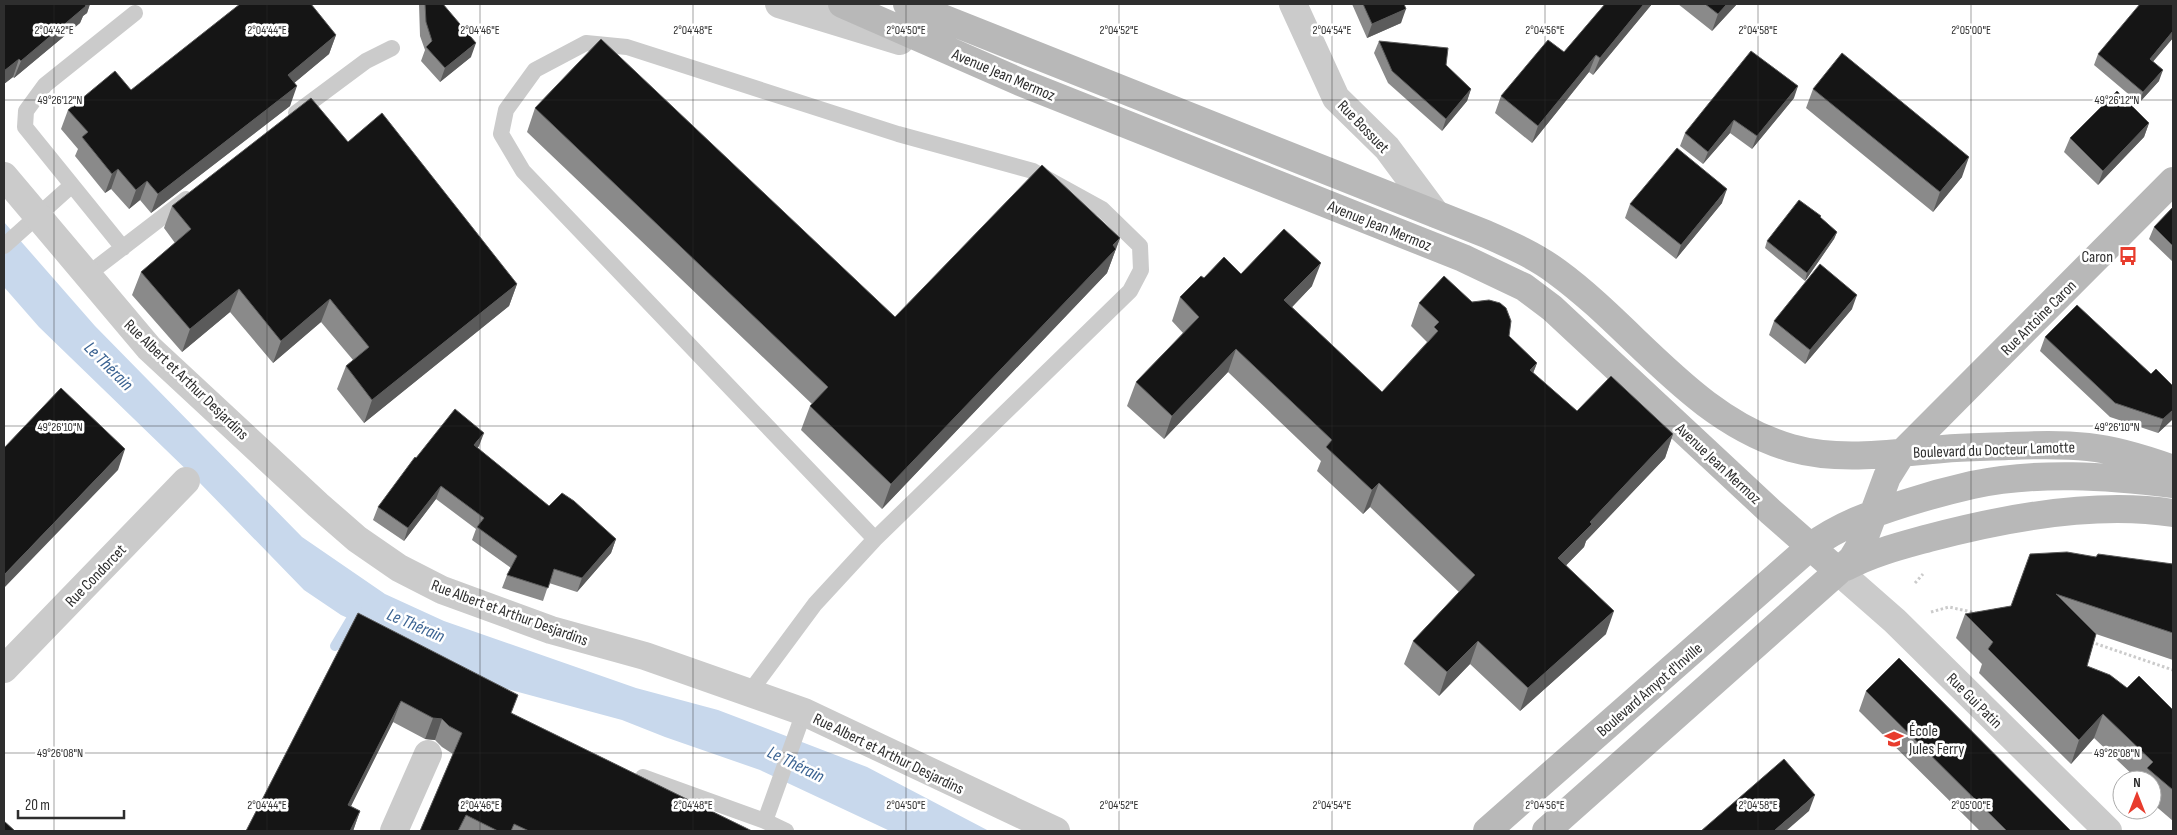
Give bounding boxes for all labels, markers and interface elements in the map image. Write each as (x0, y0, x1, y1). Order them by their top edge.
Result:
text: 2°04'42"E (34, 23, 74, 38)
text: 2°04'44"E (247, 23, 287, 38)
text: 2°04'46"E (460, 23, 500, 38)
text: 2°04'48"E (673, 23, 713, 38)
text: 2°04'50"E (886, 23, 926, 38)
text: 2°04'52"E (1100, 23, 1139, 38)
text: 2°04'54"E (1312, 23, 1352, 38)
text: 2°04'56"E (1525, 23, 1565, 38)
text: 2°04'58"E (1738, 23, 1778, 38)
text: 2°05'00"E (1951, 23, 1991, 38)
street label: Avenue Jean Mermoz (948, 45, 1058, 106)
text: 49°26'12"N (38, 93, 82, 108)
text: 49°26'12"N (2095, 93, 2139, 108)
street label: Rue Bossuet (1333, 97, 1393, 157)
street label: Avenue Jean Mermoz (1324, 197, 1434, 256)
bus stop icon: Caron (2117, 245, 2139, 267)
place label: Caron (2082, 248, 2113, 267)
street label: Rue Antoine Caron (1997, 276, 2081, 360)
street label: Rue Albert et Arthur Desjardins (120, 316, 252, 445)
water label: Le Thérain (80, 337, 138, 396)
street label: Avenue Jean Mermoz (1671, 419, 1765, 509)
text: 49°26'10"N (37, 420, 83, 435)
text: 49°26'10"N (2094, 420, 2140, 435)
street label: Boulevard du Docteur Lamotte (1913, 438, 2075, 463)
street label: Rue Condorcet (62, 541, 131, 611)
street label: Rue Albert et Arthur Desjardins (429, 576, 591, 651)
water label: Le Thérain (384, 604, 448, 647)
street label: Boulevard Amyot d'Inville (1593, 639, 1707, 741)
street label: Rue Gui Patin (1942, 669, 2006, 733)
street label: Rue Albert et Arthur Desjardins (810, 710, 967, 799)
place label: École Jules Ferry (1908, 722, 1964, 759)
school or university icon: École Jules Ferry (1883, 728, 1905, 750)
water label: Le Thérain (764, 742, 828, 787)
text: 49°26'08"N (37, 746, 83, 761)
text: 49°26'08"N (2094, 746, 2140, 761)
north arrow (2112, 770, 2162, 820)
text: N (2133, 774, 2141, 791)
scale bar (18, 788, 124, 820)
text: 20 m (25, 796, 50, 815)
text: 2°04'44"E (247, 798, 287, 813)
text: 2°04'46"E (460, 798, 500, 813)
text: 2°04'48"E (673, 798, 713, 813)
text: 2°04'50"E (886, 798, 926, 813)
text: 2°04'52"E (1100, 798, 1139, 813)
text: 2°04'54"E (1312, 798, 1352, 813)
text: 2°04'56"E (1525, 798, 1565, 813)
text: 2°04'58"E (1738, 798, 1778, 813)
text: 2°05'00"E (1951, 798, 1991, 813)

